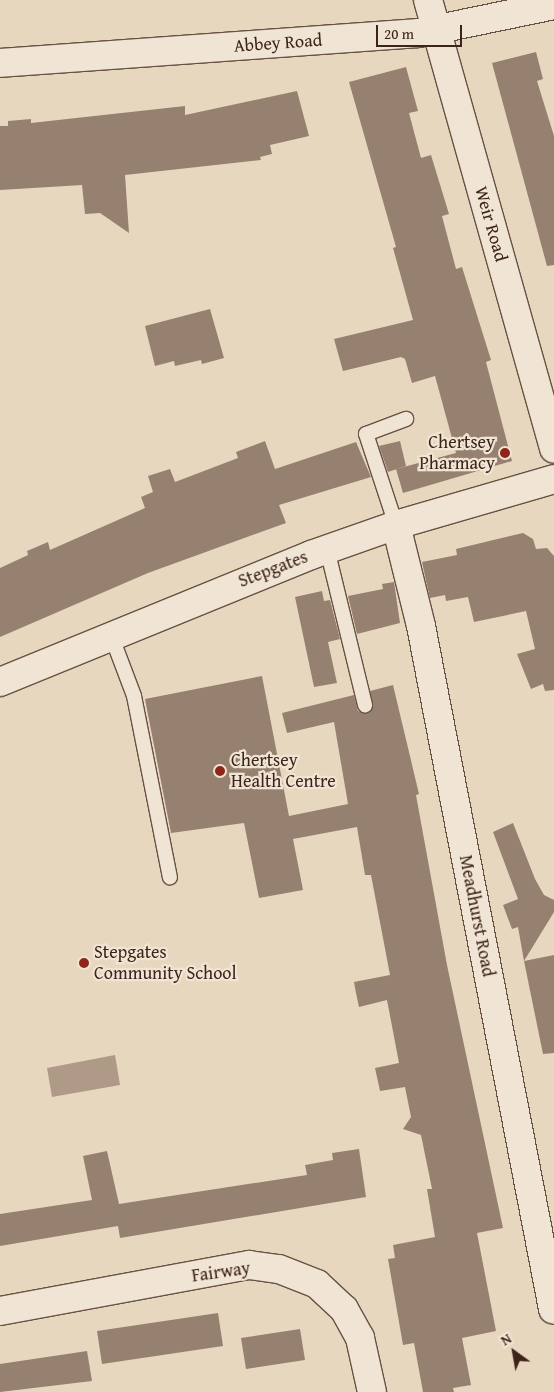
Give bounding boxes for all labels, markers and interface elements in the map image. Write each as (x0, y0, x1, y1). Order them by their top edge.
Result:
scale bar (379, 15, 465, 47)
text: 20 m (384, 23, 414, 44)
street label: Abbey Road (233, 29, 323, 57)
street label: Weir Road (470, 184, 512, 264)
place label: Chertsey Pharmacy (419, 432, 495, 474)
marker: Chertsey Pharmacy (499, 447, 511, 459)
street label: Stepgates (235, 546, 311, 592)
place label: Chertsey Health Centre (231, 750, 336, 792)
marker: Chertsey Health Centre (213, 764, 227, 778)
street label: Meadhurst Road (455, 853, 499, 979)
place label: Stepgates Community School (94, 942, 237, 984)
marker: Stepgates Community School (78, 957, 90, 969)
street label: Fairway (190, 1257, 252, 1287)
north arrow (489, 1327, 539, 1377)
text: N (497, 1328, 515, 1350)

